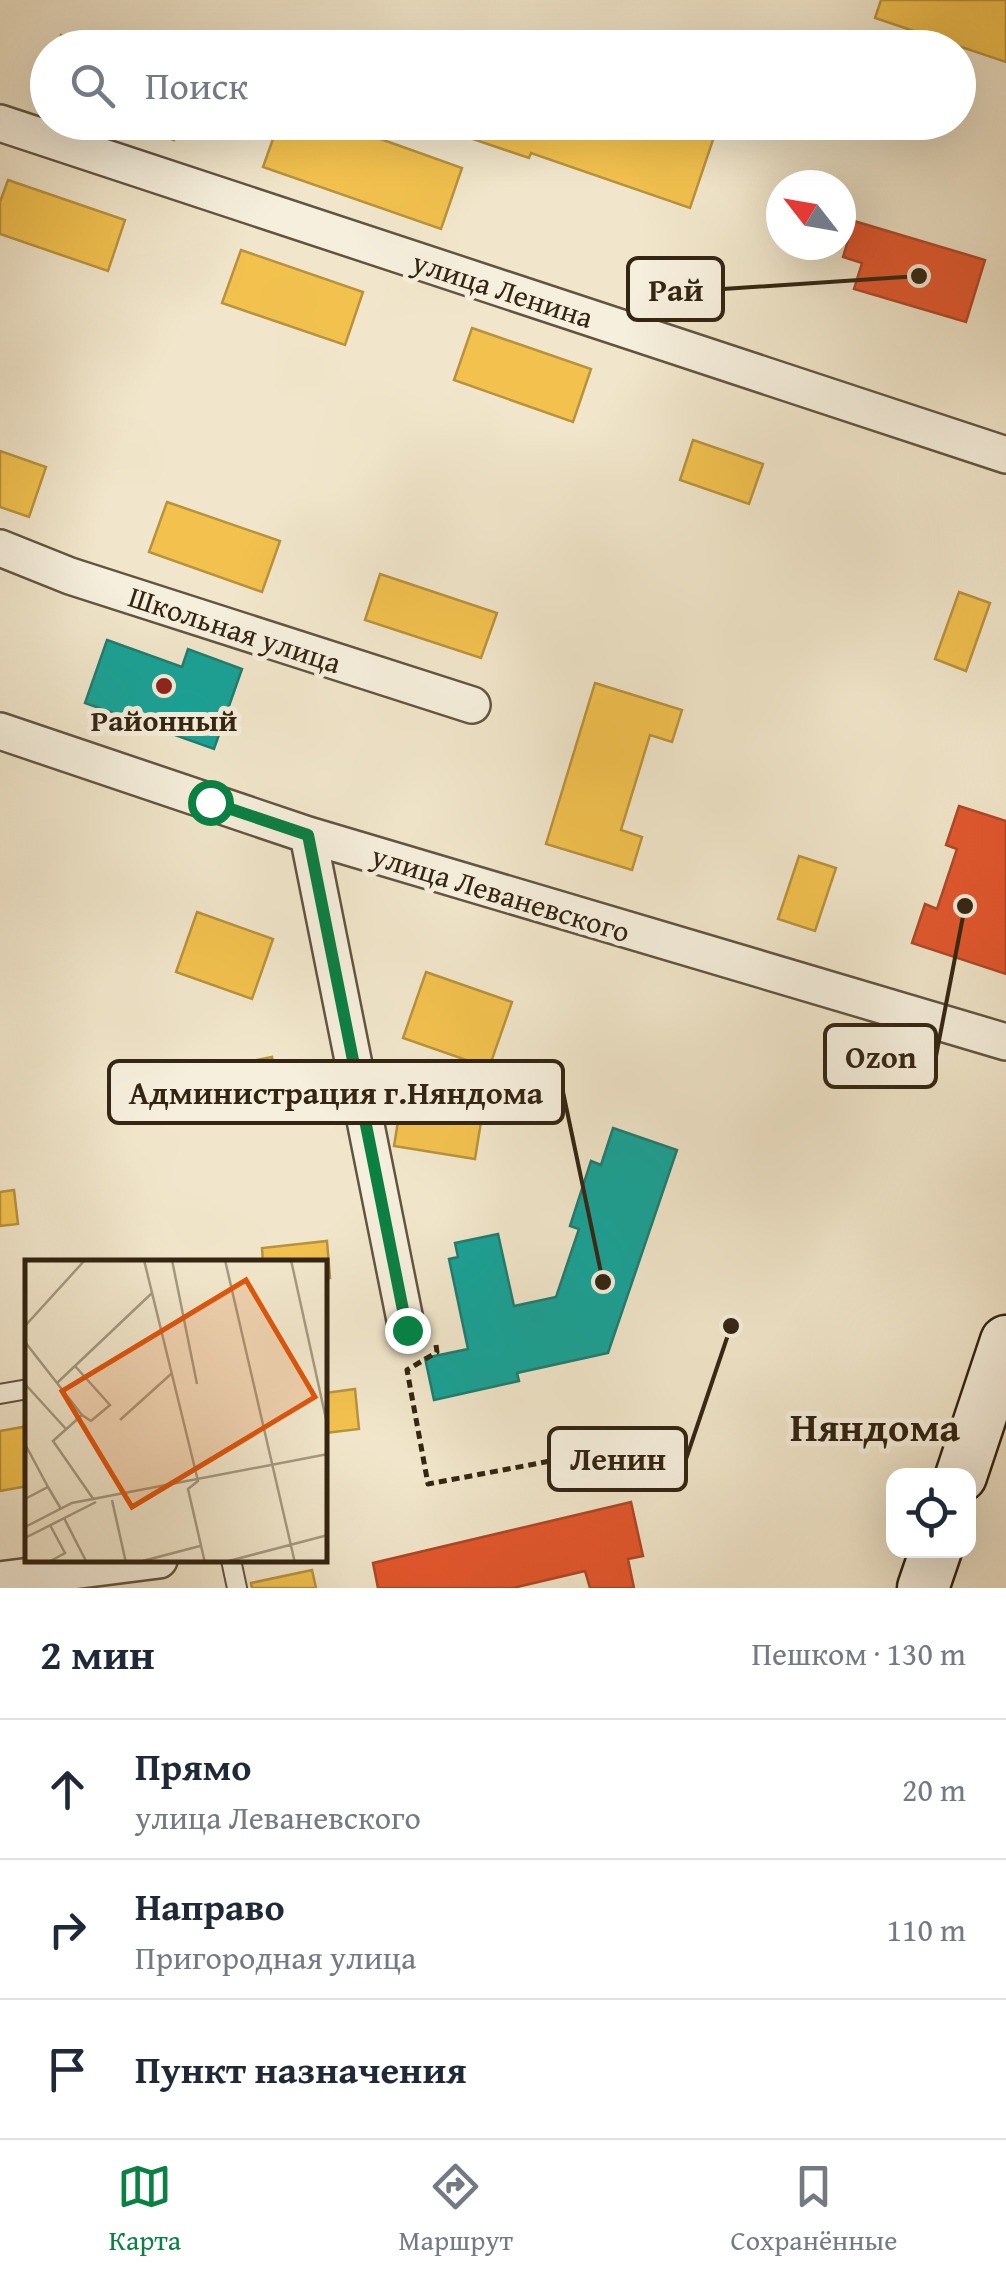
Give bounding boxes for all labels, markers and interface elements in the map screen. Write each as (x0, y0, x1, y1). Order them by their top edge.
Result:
search box (30, 30, 976, 140)
text: Поиск (145, 57, 248, 113)
icon: search (65, 58, 120, 113)
north arrow (766, 170, 856, 260)
street label: улица Ленина (406, 239, 600, 339)
callout: Рай (628, 258, 723, 320)
text: Рай (648, 266, 704, 313)
street label: Школьная улица (123, 574, 348, 684)
marker: Районный (153, 675, 175, 697)
place label: Районный (91, 698, 237, 742)
route start (188, 780, 234, 826)
street label: улица Леваневского (365, 832, 636, 953)
callout: Ozon (825, 1025, 936, 1087)
text: Ozon (845, 1033, 917, 1080)
callout: Администрация г.Няндома (109, 1061, 563, 1123)
text: Администрация г.Няндома (129, 1069, 544, 1116)
inset map (25, 1260, 328, 1563)
route end (385, 1308, 431, 1354)
district label: Няндома (790, 1397, 961, 1456)
callout: Ленин (549, 1428, 686, 1490)
text: Ленин (570, 1435, 666, 1482)
map controls (886, 1468, 976, 1558)
button: locate (886, 1468, 976, 1558)
text: 2 мин (40, 1623, 155, 1684)
text: Пешком · 130 m (751, 1630, 966, 1677)
text: Прямо (135, 1738, 251, 1794)
icon: ahead (40, 1762, 95, 1817)
text: 20 m (902, 1766, 966, 1813)
text: улица Леваневского (135, 1794, 421, 1841)
text: Направо (135, 1878, 285, 1934)
icon: right (40, 1902, 95, 1957)
text: 110 m (887, 1906, 966, 1953)
text: Пригородная улица (135, 1934, 416, 1981)
text: Пункт назначения (135, 2041, 467, 2097)
icon: arrive (40, 2042, 95, 2097)
tab: Карта (109, 2159, 181, 2260)
tab: Маршрут (399, 2159, 513, 2260)
tab: Сохранённые (730, 2159, 897, 2260)

